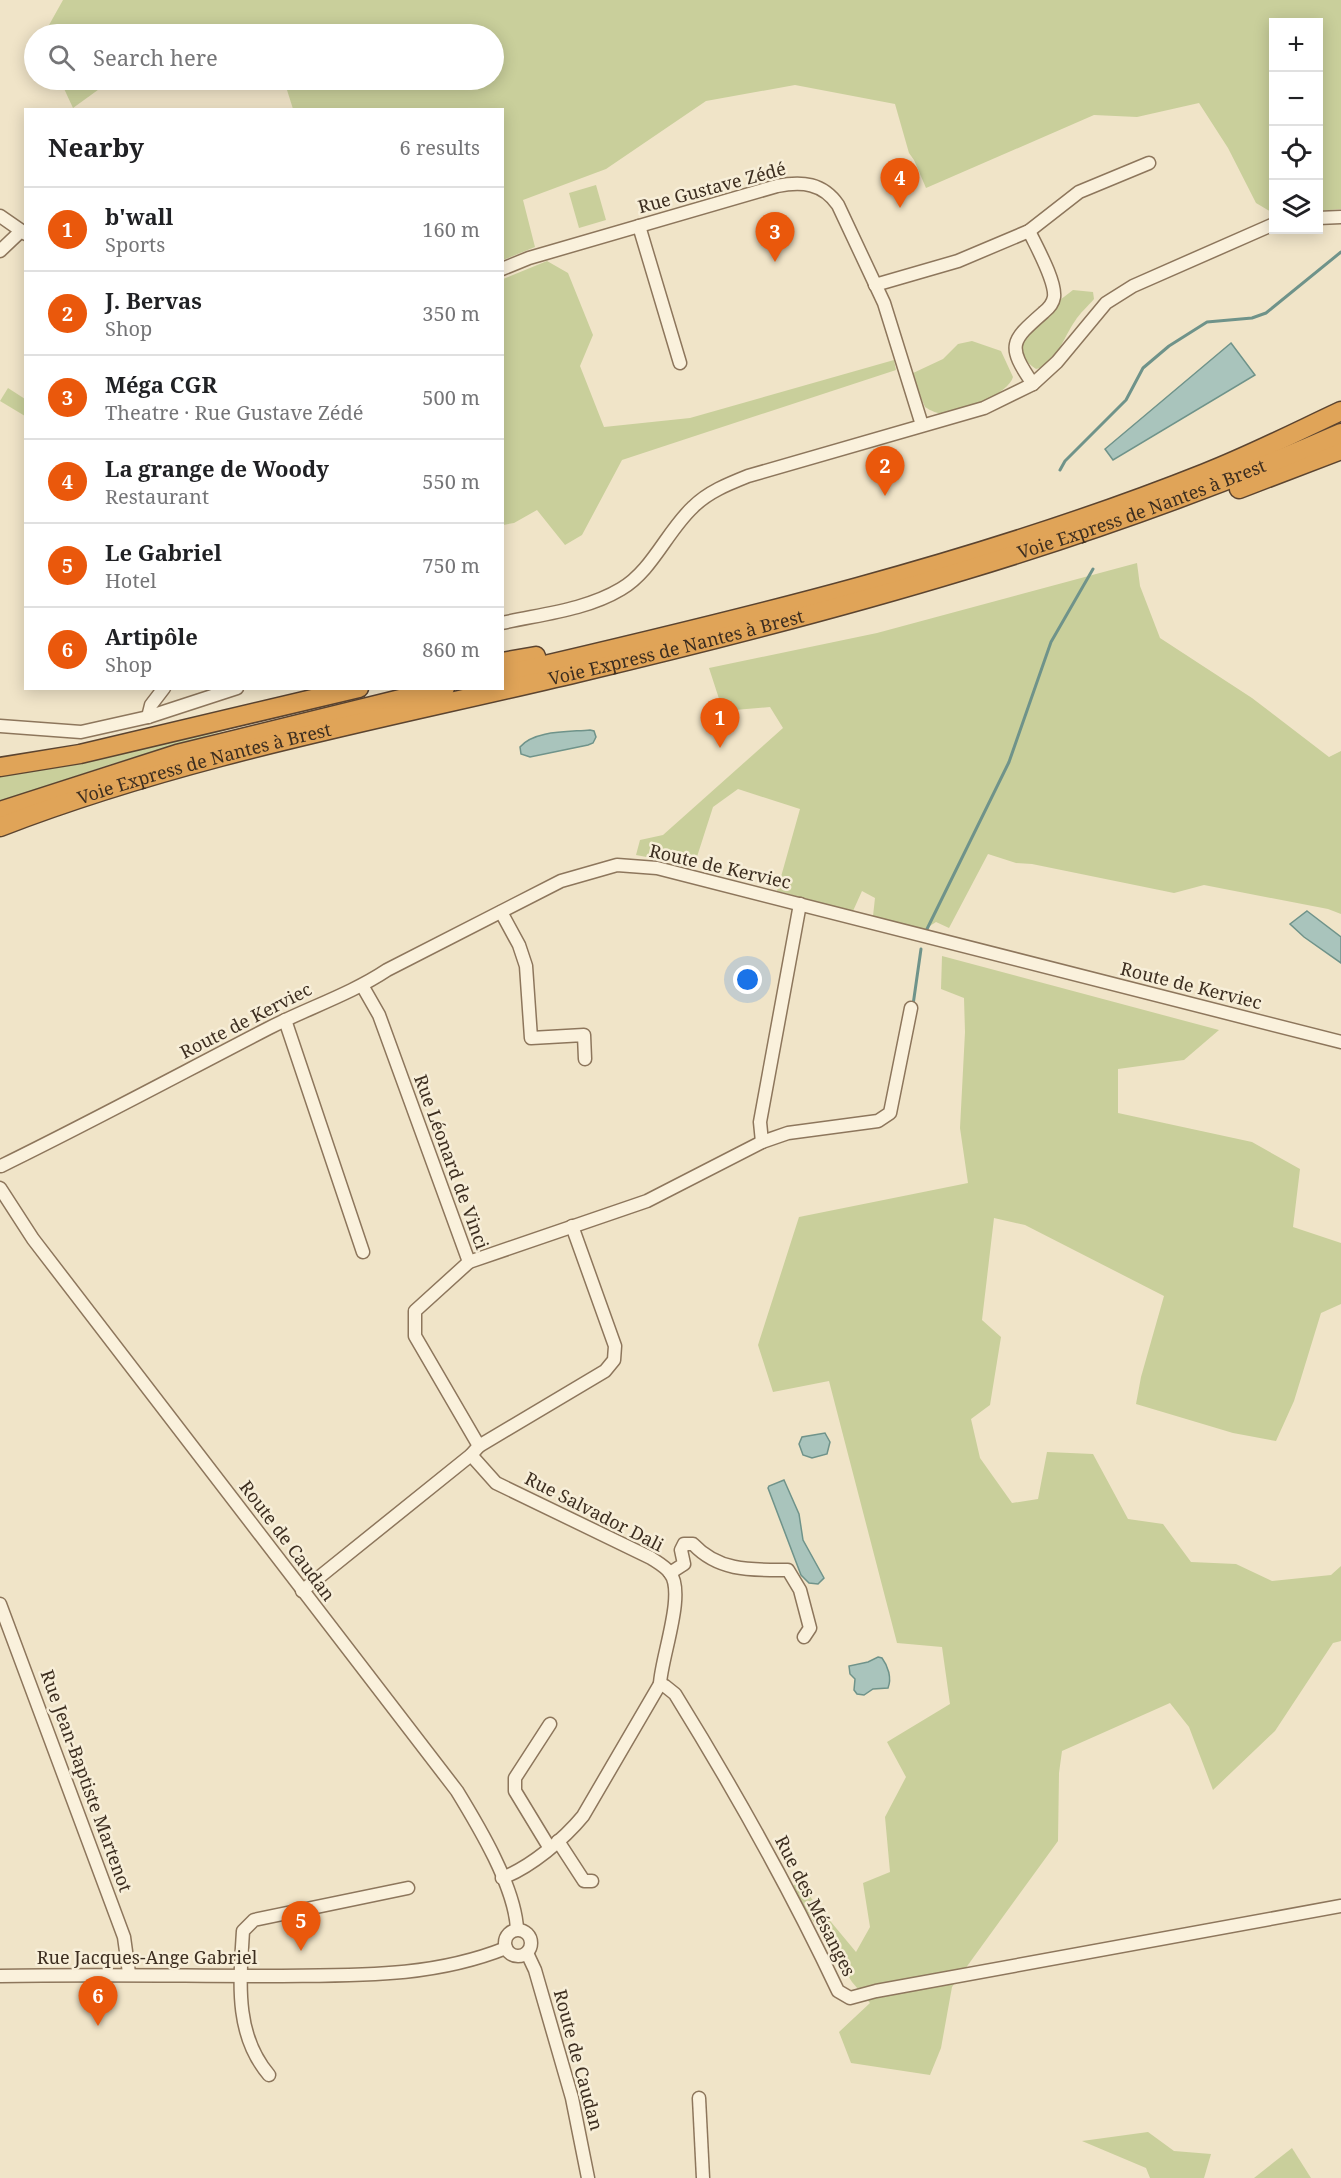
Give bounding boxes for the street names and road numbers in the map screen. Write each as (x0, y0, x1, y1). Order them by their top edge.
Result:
street label: Rue Gustave Zédé (635, 156, 788, 218)
street label: Voie Express de Nantes à Brest (1014, 453, 1269, 564)
street label: Voie Express de Nantes à Brest (546, 604, 806, 690)
street label: Voie Express de Nantes à Brest (74, 717, 333, 809)
street label: Route de Kerviec (647, 838, 794, 894)
street label: Route de Kerviec (1118, 956, 1264, 1014)
street label: Route de Kerviec (176, 977, 316, 1064)
street label: Rue Léonard de Vinci (409, 1071, 495, 1253)
street label: Rue Salvador Dali (521, 1466, 668, 1557)
street label: Route de Caudan (235, 1475, 341, 1606)
street label: Rue Jean-Baptiste Martenot (36, 1666, 138, 1895)
street label: Rue des Mésanges (770, 1831, 862, 1980)
street label: Rue Jacques-Ange Gabriel (37, 1945, 258, 1969)
street label: Route de Caudan (549, 1987, 609, 2133)

